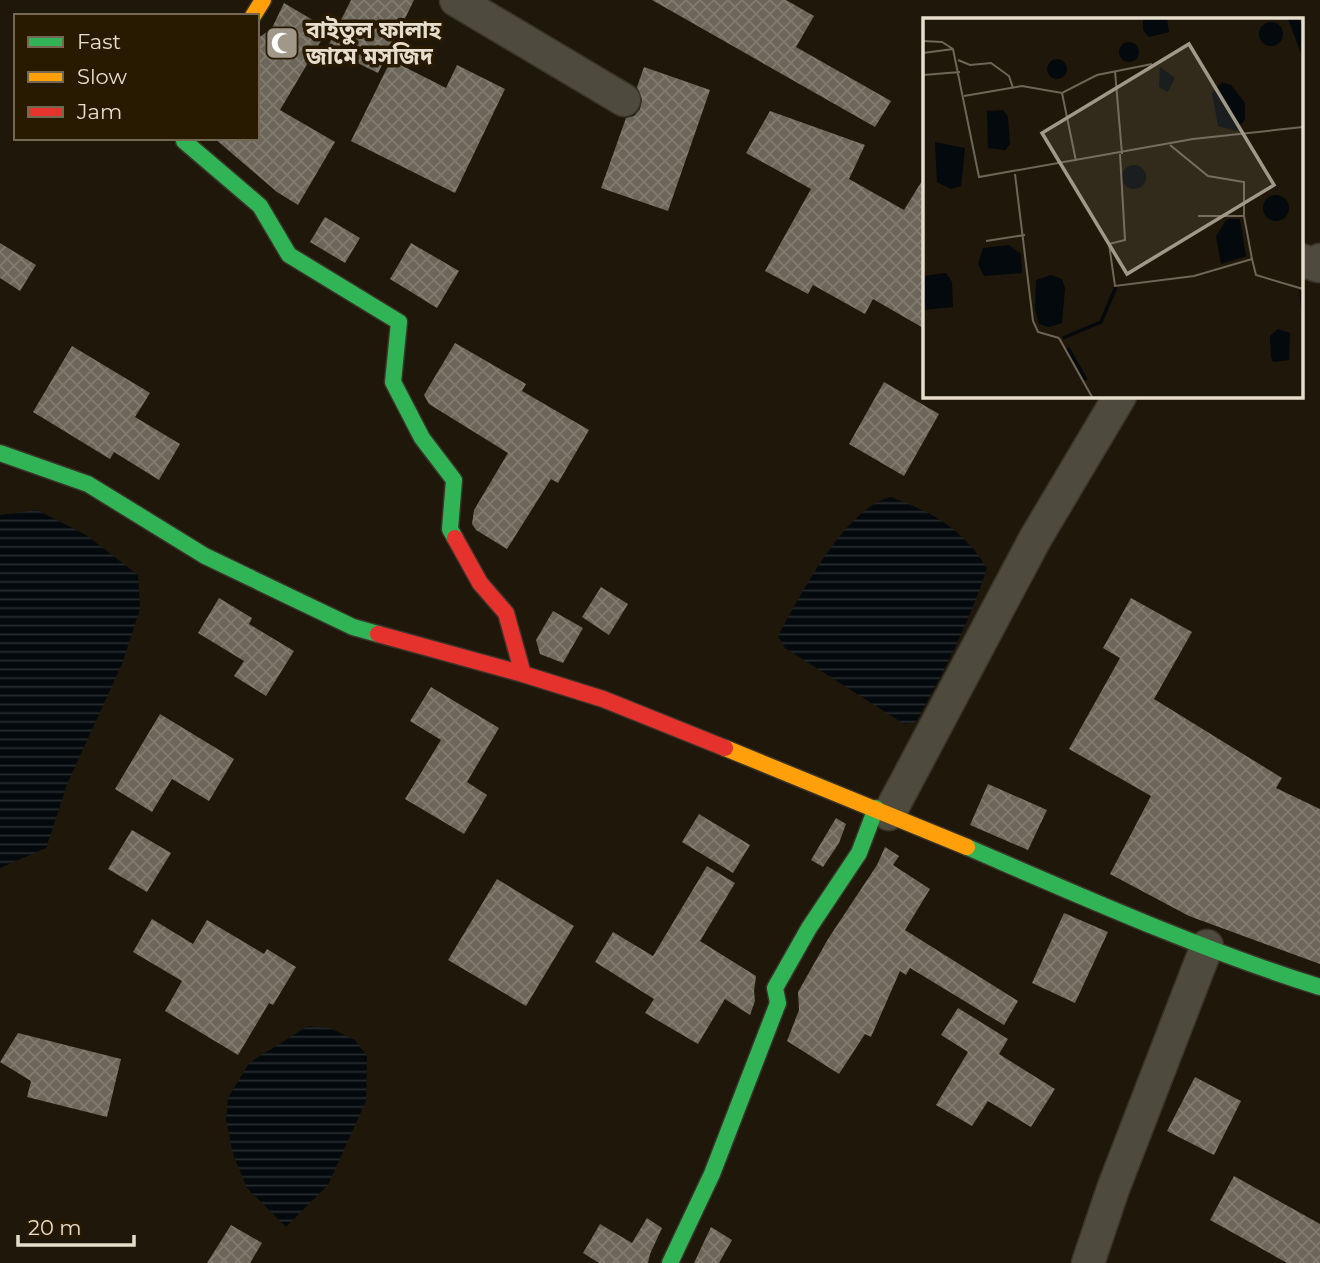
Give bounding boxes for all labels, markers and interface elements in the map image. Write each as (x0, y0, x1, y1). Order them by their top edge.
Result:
legend (14, 14, 259, 140)
place label: বাইতুল ফালাহ জামে মসজিদ (305, 16, 442, 70)
inset map (923, 18, 1302, 397)
mosque icon: বাইতুল ফালাহ জামে মসজিদ (263, 24, 301, 62)
text: Fast (77, 29, 121, 54)
text: Slow (77, 64, 127, 89)
text: Jam (76, 99, 122, 124)
scale bar (18, 1204, 133, 1248)
text: 20 m (28, 1215, 82, 1240)

